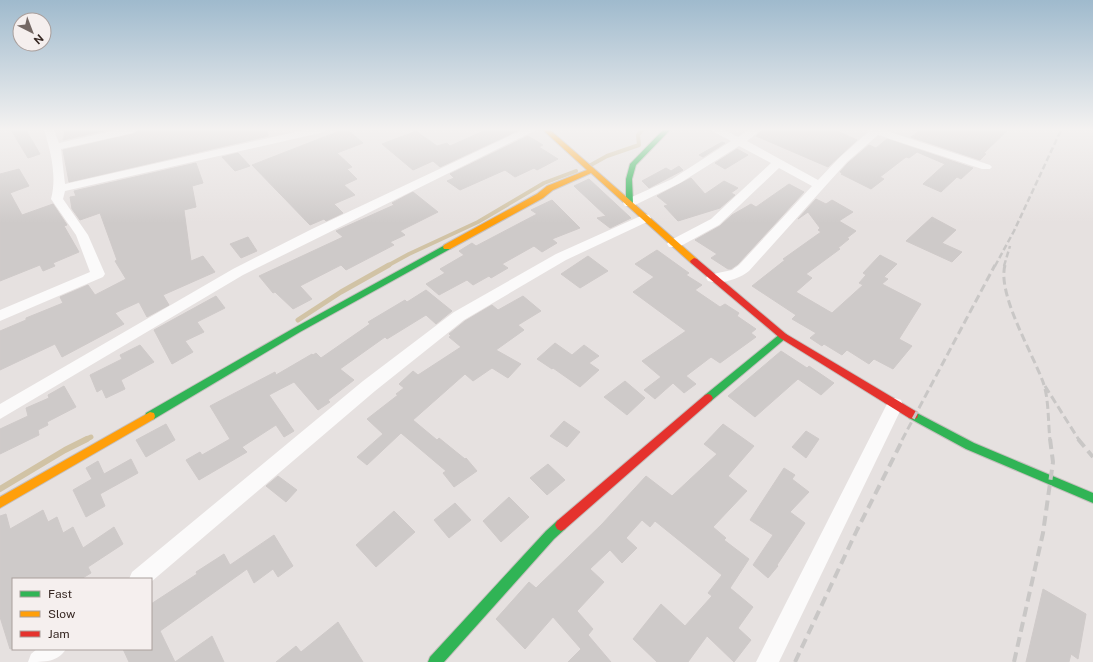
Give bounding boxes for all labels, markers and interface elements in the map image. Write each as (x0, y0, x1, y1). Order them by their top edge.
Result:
north arrow (12, 12, 52, 52)
text: N (31, 32, 46, 47)
legend (12, 578, 152, 650)
text: Fast (48, 587, 73, 601)
text: Slow (48, 607, 76, 621)
text: Jam (48, 627, 70, 641)

